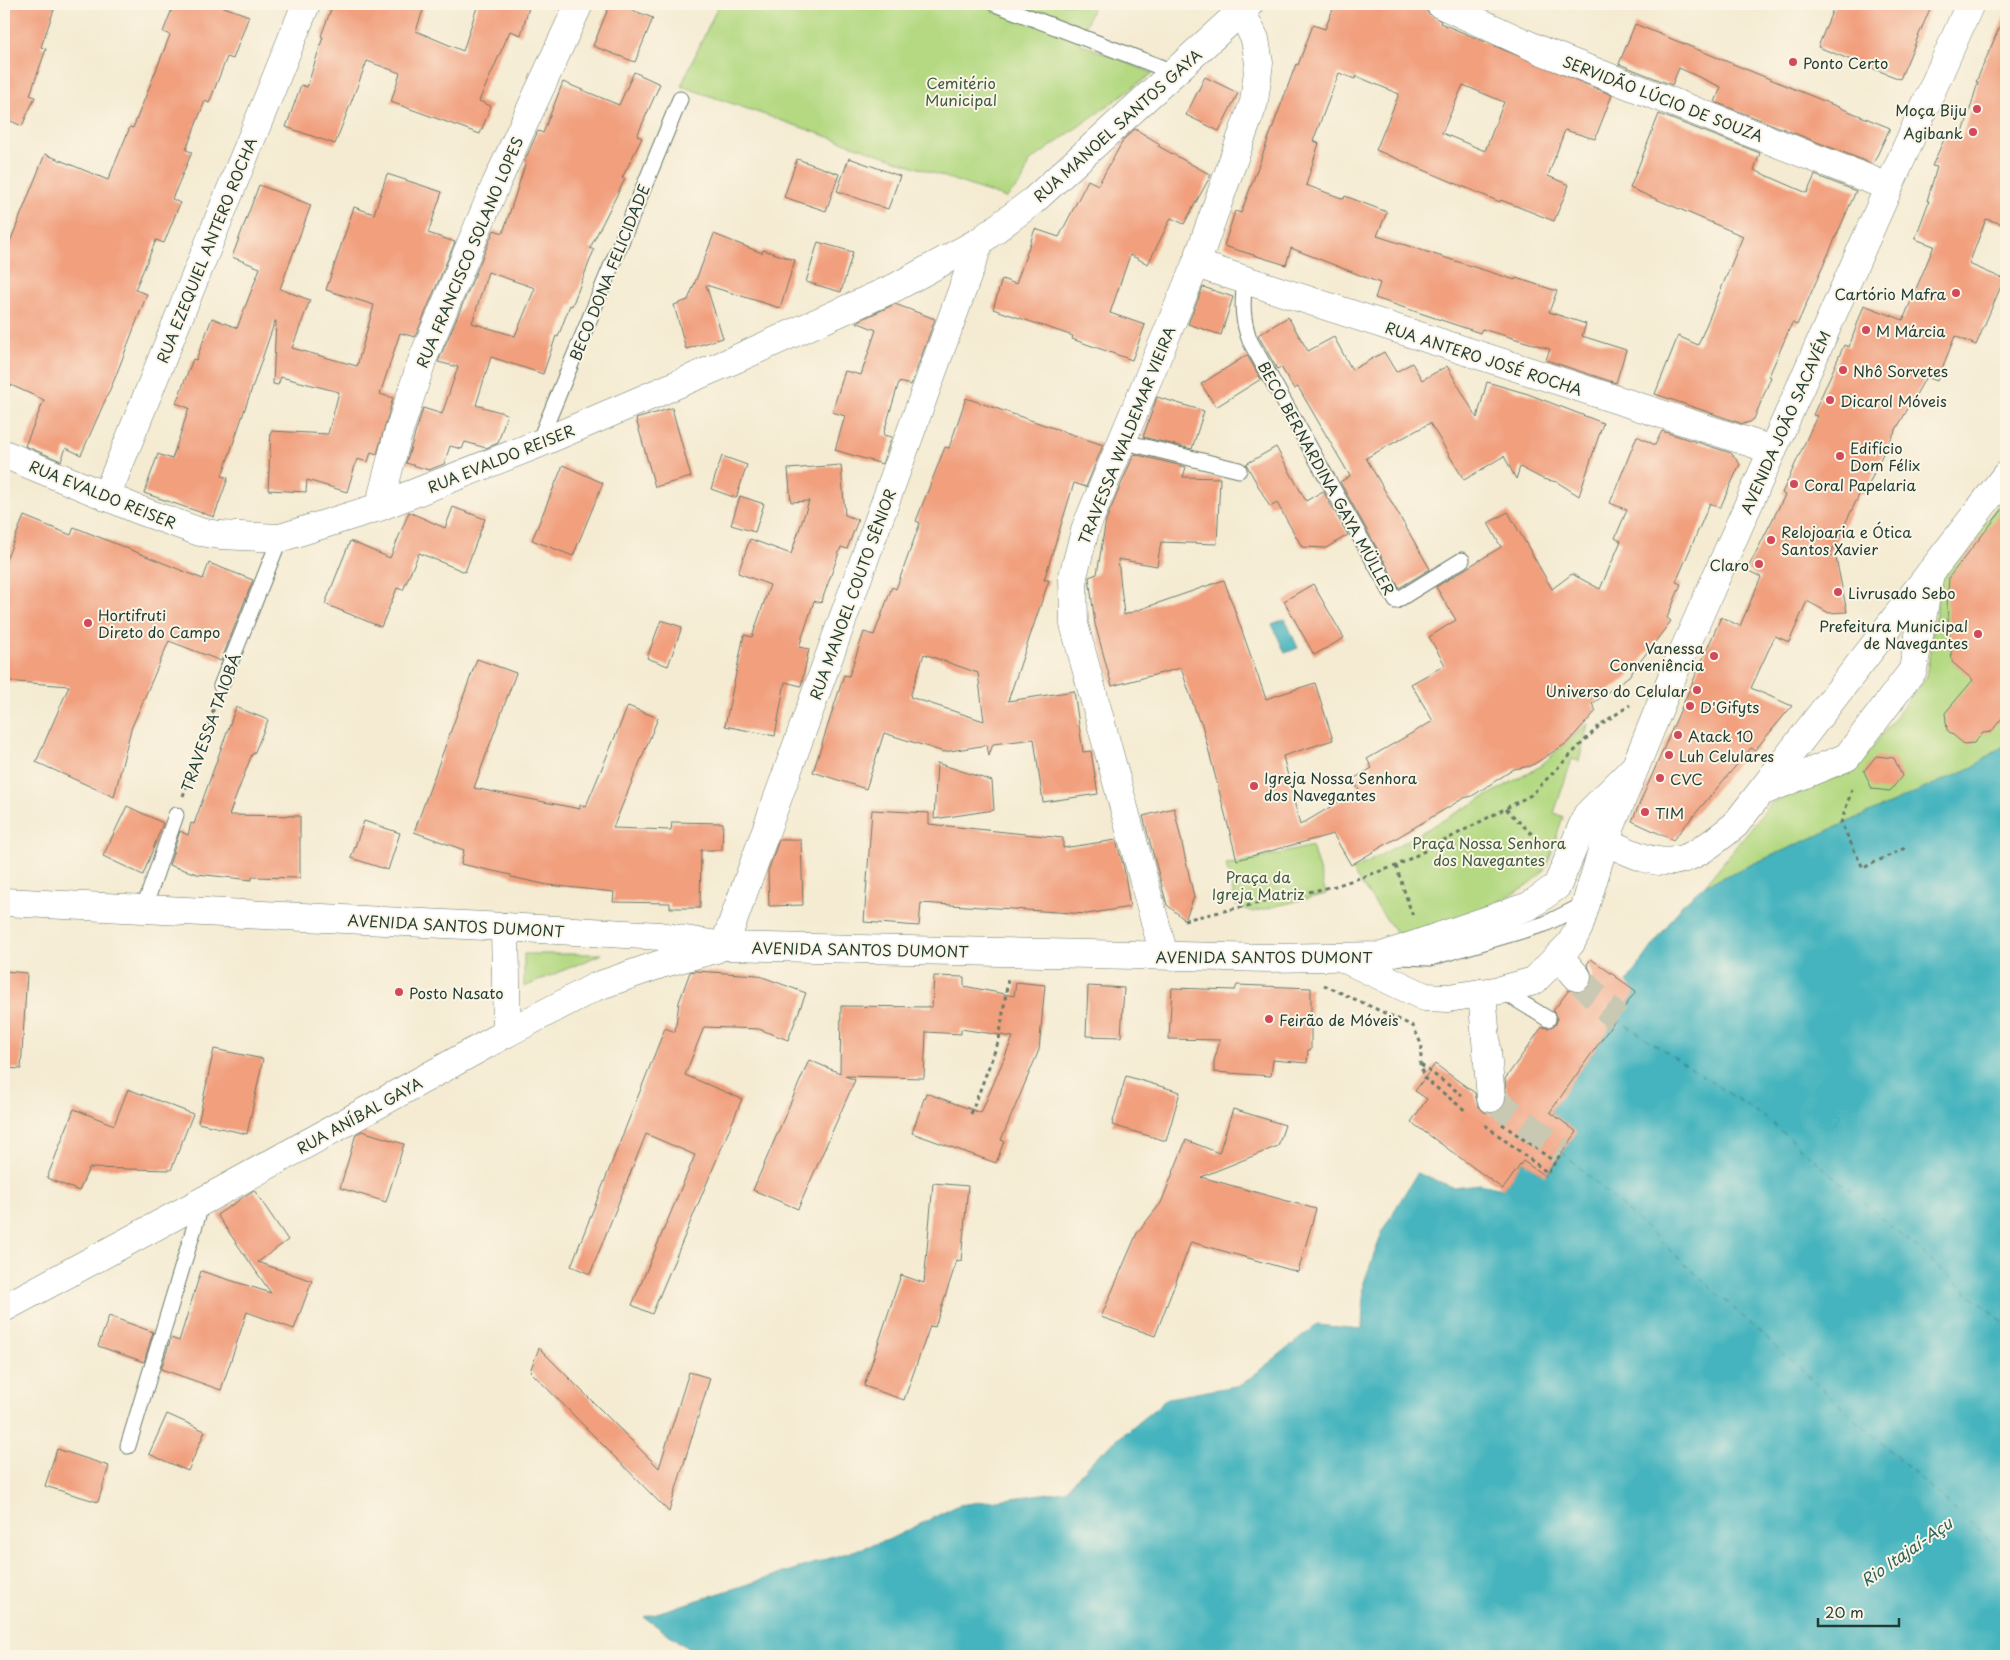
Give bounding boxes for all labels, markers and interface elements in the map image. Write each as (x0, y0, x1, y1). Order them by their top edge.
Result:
street label: RUA MANOEL SANTOS GAYA (1028, 43, 1206, 207)
street label: SERVIDÃO LÚCIO DE SOUZA (1559, 49, 1767, 147)
place label: Ponto Certo (1803, 51, 1888, 74)
marker: Ponto Certo (1787, 56, 1799, 68)
park label: Cemitério Municipal (925, 71, 997, 111)
place label: Moça Biju (1895, 98, 1967, 121)
marker: Moça Biju (1971, 103, 1983, 115)
place label: Agibank (1903, 121, 1963, 144)
marker: Agibank (1967, 126, 1979, 138)
street label: RUA FRANCISCO SOLANO LOPES (410, 133, 528, 371)
street label: RUA EZEQUIEL ANTERO ROCHA (150, 134, 262, 366)
street label: BECO DONA FELICIDADE (563, 180, 655, 364)
place label: Cartório Mafra (1834, 282, 1947, 305)
marker: Cartório Mafra (1950, 287, 1962, 299)
street label: RUA ANTERO JOSÉ ROCHA (1383, 315, 1585, 401)
place label: M Márcia (1876, 319, 1946, 342)
street label: TRAVESSA WALDEMAR VIEIRA (1072, 323, 1180, 547)
marker: M Márcia (1860, 324, 1872, 336)
street label: AVENIDA JOÃO SACAVÉM (1734, 327, 1836, 517)
street label: BECO BERNARDINA GAYA MÜLLER (1253, 357, 1401, 599)
place label: Nhô Sorvetes (1853, 359, 1948, 382)
marker: Nhô Sorvetes (1837, 364, 1849, 376)
place label: Dicarol Móveis (1840, 389, 1947, 412)
marker: Dicarol Móveis (1824, 394, 1836, 406)
street label: RUA EVALDO REISER (424, 418, 578, 498)
place label: Edifício Dom Félix (1850, 436, 1920, 476)
marker: Edifício Dom Félix (1834, 450, 1846, 462)
street label: RUA EVALDO REISER (26, 454, 180, 534)
place label: Coral Papelaria (1804, 473, 1916, 496)
marker: Coral Papelaria (1788, 478, 1800, 490)
street label: RUA MANOEL COUTO SÊNIOR (803, 485, 901, 703)
place label: Relojoaria e Ótica Santos Xavier (1781, 520, 1912, 560)
marker: Relojoaria e Ótica Santos Xavier (1765, 534, 1777, 546)
place label: Claro (1710, 553, 1749, 576)
marker: Claro (1753, 558, 1765, 570)
place label: Livrusado Sebo (1848, 581, 1956, 604)
marker: Livrusado Sebo (1832, 586, 1844, 598)
place label: Hortifruti Direto do Campo (98, 603, 220, 643)
place label: Prefeitura Municipal de Navegantes (1819, 614, 1968, 654)
marker: Hortifruti Direto do Campo (82, 617, 94, 629)
marker: Prefeitura Municipal de Navegantes (1972, 628, 1984, 640)
place label: Vanessa Conveniência (1609, 636, 1705, 676)
street label: TRAVESSA TAIOBÁ (174, 649, 246, 795)
marker: Vanessa Conveniência (1708, 650, 1720, 662)
place label: Universo do Celular (1545, 679, 1687, 702)
marker: Universo do Celular (1691, 684, 1703, 696)
place label: D'Gifyts (1700, 695, 1759, 718)
marker: D'Gifyts (1684, 700, 1696, 712)
place label: Atack 10 (1688, 724, 1753, 747)
marker: Atack 10 (1672, 729, 1684, 741)
place label: Luh Celulares (1679, 744, 1774, 767)
marker: Luh Celulares (1663, 749, 1675, 761)
place label: Igreja Nossa Senhora dos Navegantes (1264, 766, 1418, 806)
place label: CVC (1670, 767, 1703, 790)
marker: CVC (1654, 772, 1666, 784)
marker: Igreja Nossa Senhora dos Navegantes (1248, 780, 1260, 792)
place label: TIM (1655, 801, 1684, 824)
marker: TIM (1639, 806, 1651, 818)
park label: Praça Nossa Senhora dos Navegantes (1412, 831, 1567, 871)
park label: Praça da Igreja Matriz (1212, 865, 1304, 905)
street label: AVENIDA SANTOS DUMONT (347, 908, 566, 942)
street label: AVENIDA SANTOS DUMONT (751, 936, 969, 962)
street label: AVENIDA SANTOS DUMONT (1156, 945, 1373, 968)
place label: Posto Nasato (409, 981, 504, 1004)
marker: Posto Nasato (393, 986, 405, 998)
place label: Feirão de Móveis (1279, 1008, 1399, 1031)
marker: Feirão de Móveis (1263, 1013, 1275, 1025)
street label: RUA ANÍBAL GAYA (292, 1071, 426, 1159)
water label: Rio Itajaí-Açu (1855, 1510, 1958, 1591)
scale bar (1818, 1595, 1899, 1627)
text: 20 m (1825, 1600, 1864, 1623)

